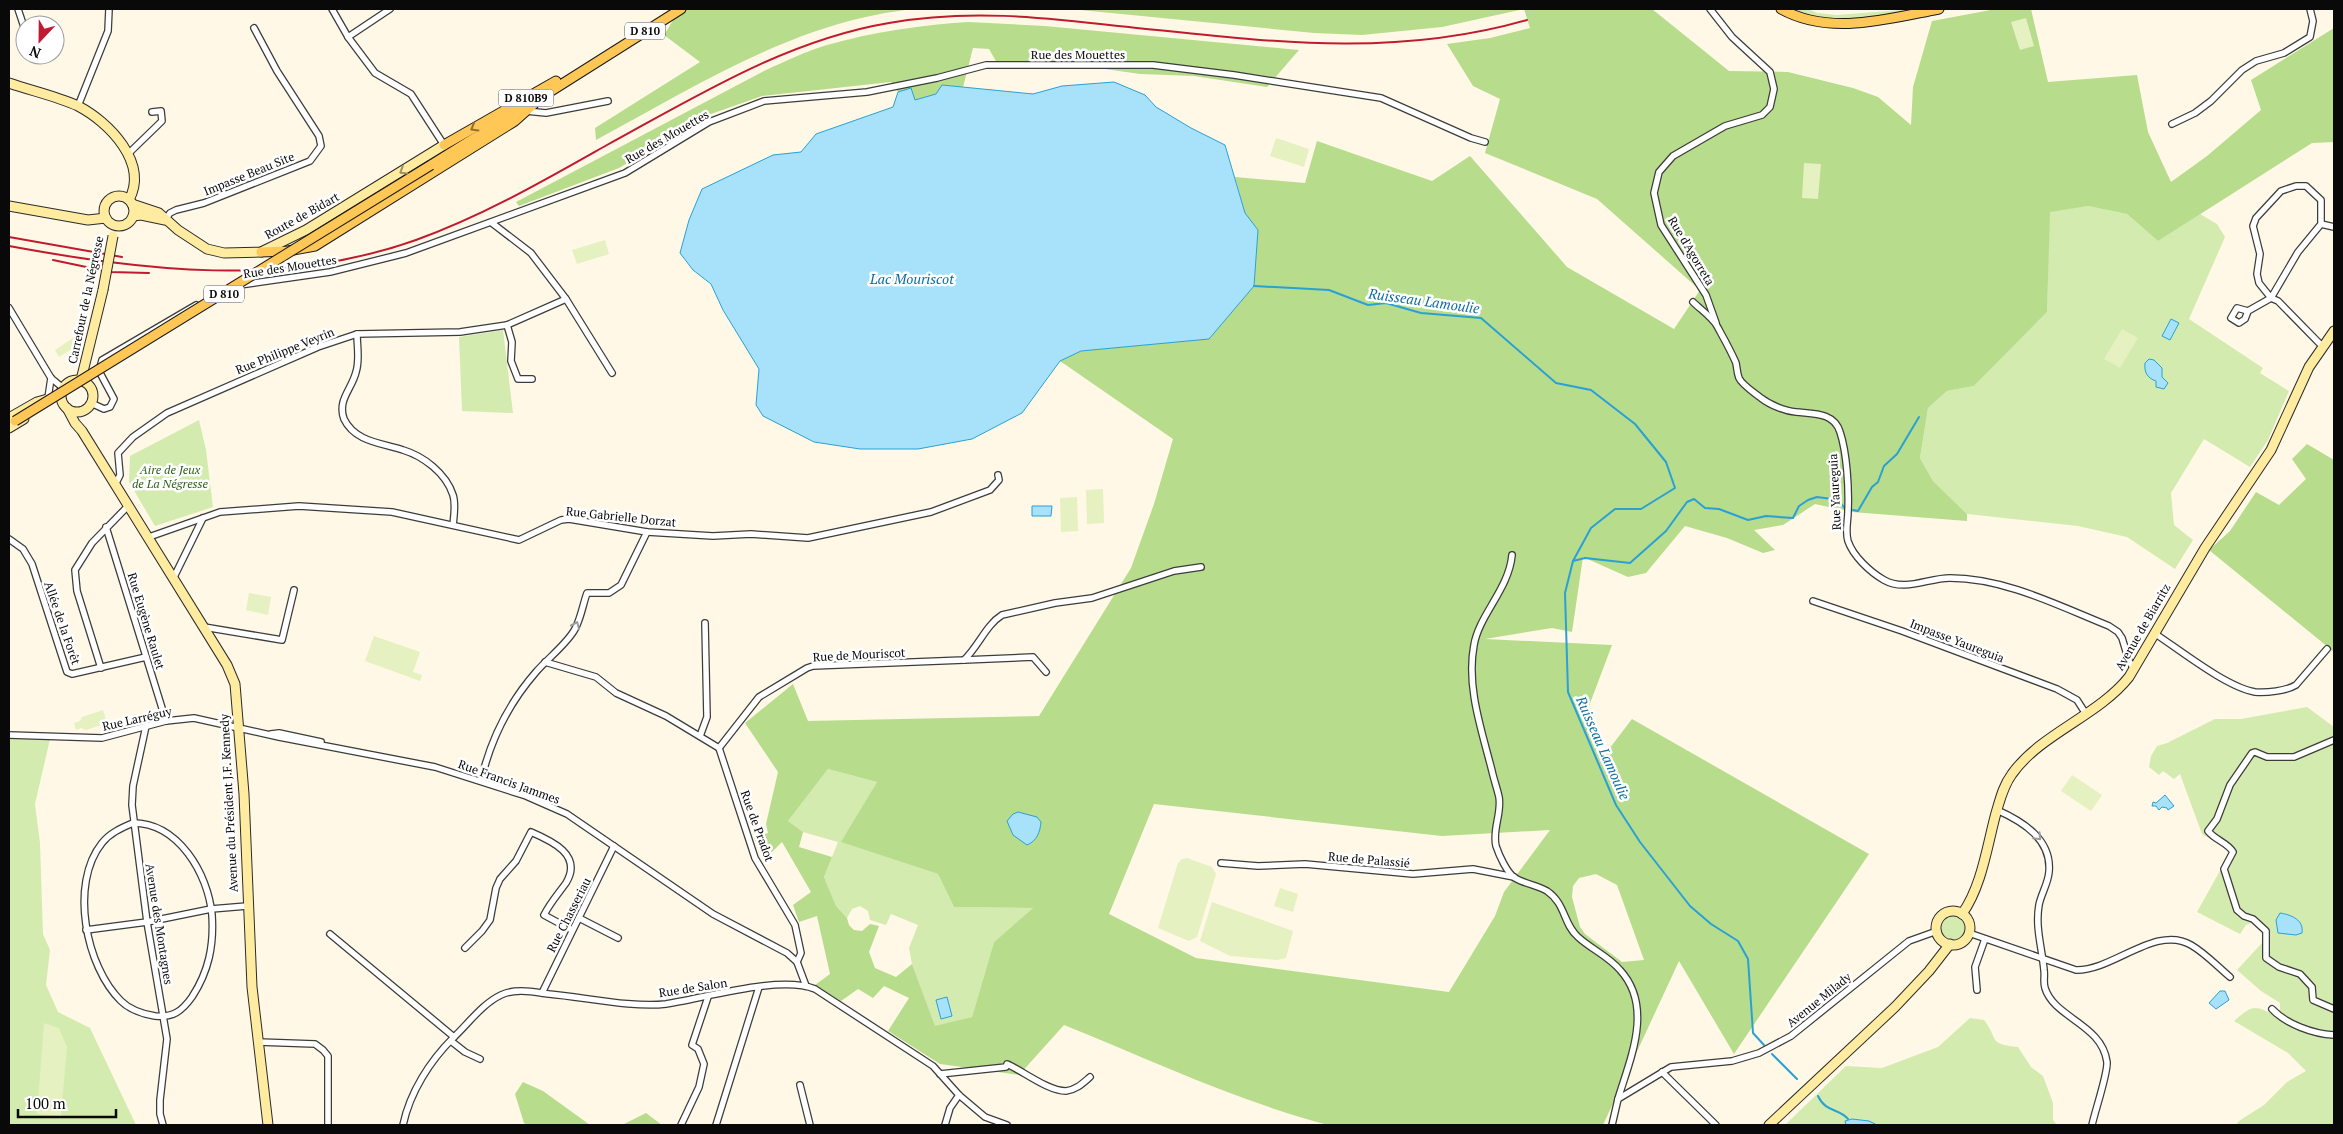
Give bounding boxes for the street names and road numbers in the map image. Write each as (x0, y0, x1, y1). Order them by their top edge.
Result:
road number: D 810 (625, 22, 665, 40)
street label: Rue des Mouettes (1031, 47, 1125, 62)
road number: D 810B9 (498, 90, 554, 106)
street label: Rue des Mouettes (622, 106, 711, 167)
street label: Impasse Beau Site (201, 148, 296, 199)
street label: Route de Bidart (262, 189, 342, 242)
street label: Rue d'Agorreta (1665, 214, 1718, 288)
street label: Carrefour de la Négresse (65, 235, 106, 365)
street label: Rue des Mouettes (242, 252, 338, 281)
road number: D 810 (204, 286, 244, 302)
street label: Rue Philippe Veyrin (233, 324, 336, 377)
street label: Rue Yaureguia (1825, 453, 1844, 531)
street label: Rue Gabrielle Dorzat (565, 503, 678, 530)
street label: Rue Eugène Raulet (125, 571, 168, 672)
street label: Allée de la Forêt (41, 579, 84, 667)
street label: Avenue de Biarritz (2112, 580, 2174, 673)
street label: Impasse Yaureguia (1908, 616, 2007, 665)
street label: Rue de Mouriscot (812, 645, 906, 664)
street label: Rue Larréguy (101, 703, 174, 734)
street label: Avenue du Président J.F. Kennedy (216, 713, 241, 893)
street label: Rue Francis Jammes (456, 756, 562, 807)
street label: Rue de Pradot (738, 788, 777, 864)
street label: Rue de Palassié (1328, 848, 1411, 871)
street label: Avenue des Montagnes (143, 862, 176, 986)
street label: Rue Chasseriau (543, 875, 594, 955)
street label: Avenue Milady (1783, 968, 1855, 1030)
street label: Rue de Salon (658, 975, 728, 1000)

